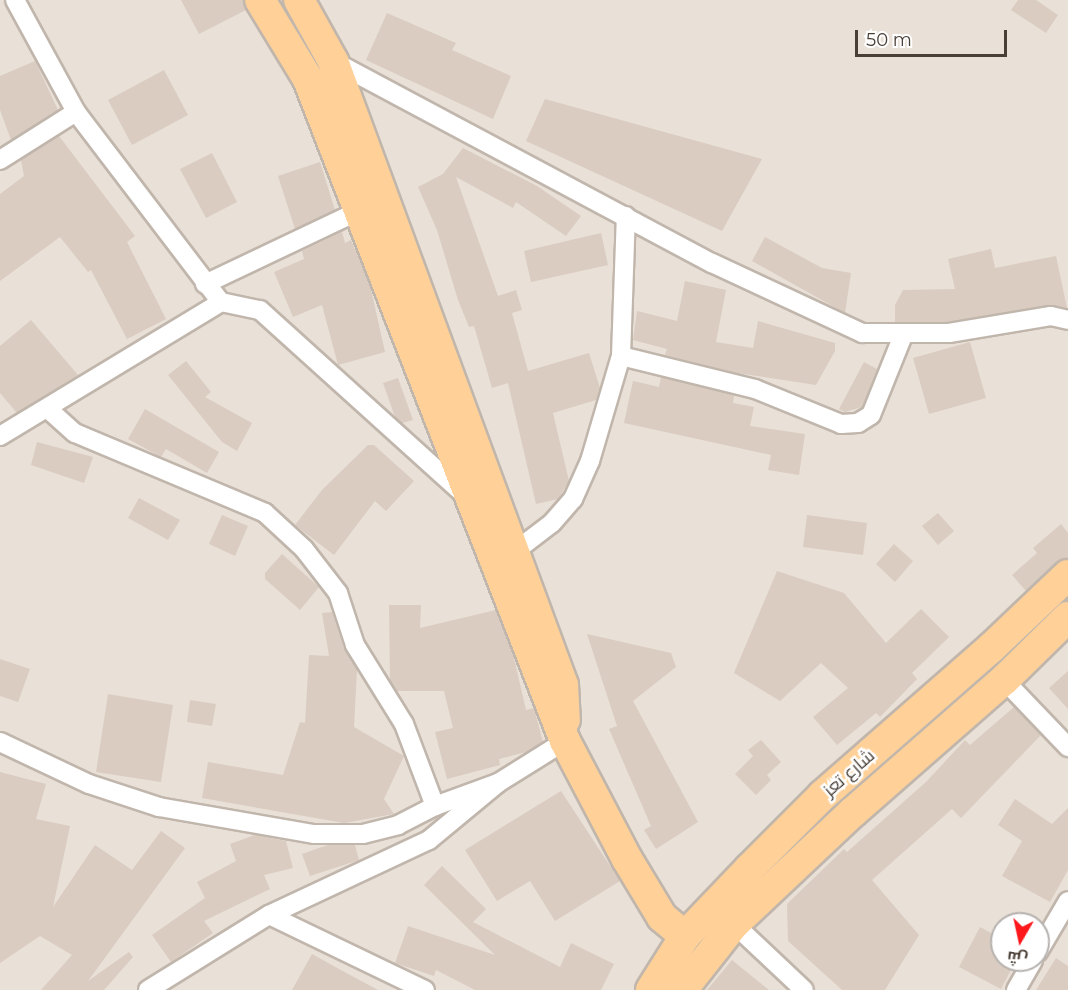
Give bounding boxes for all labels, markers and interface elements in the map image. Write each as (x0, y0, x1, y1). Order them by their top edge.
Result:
scale bar (858, 18, 1010, 56)
text: 50 m (866, 29, 912, 51)
street label: شارع تعز (819, 745, 879, 801)
north arrow (990, 912, 1050, 972)
text: ش (1006, 947, 1029, 969)

